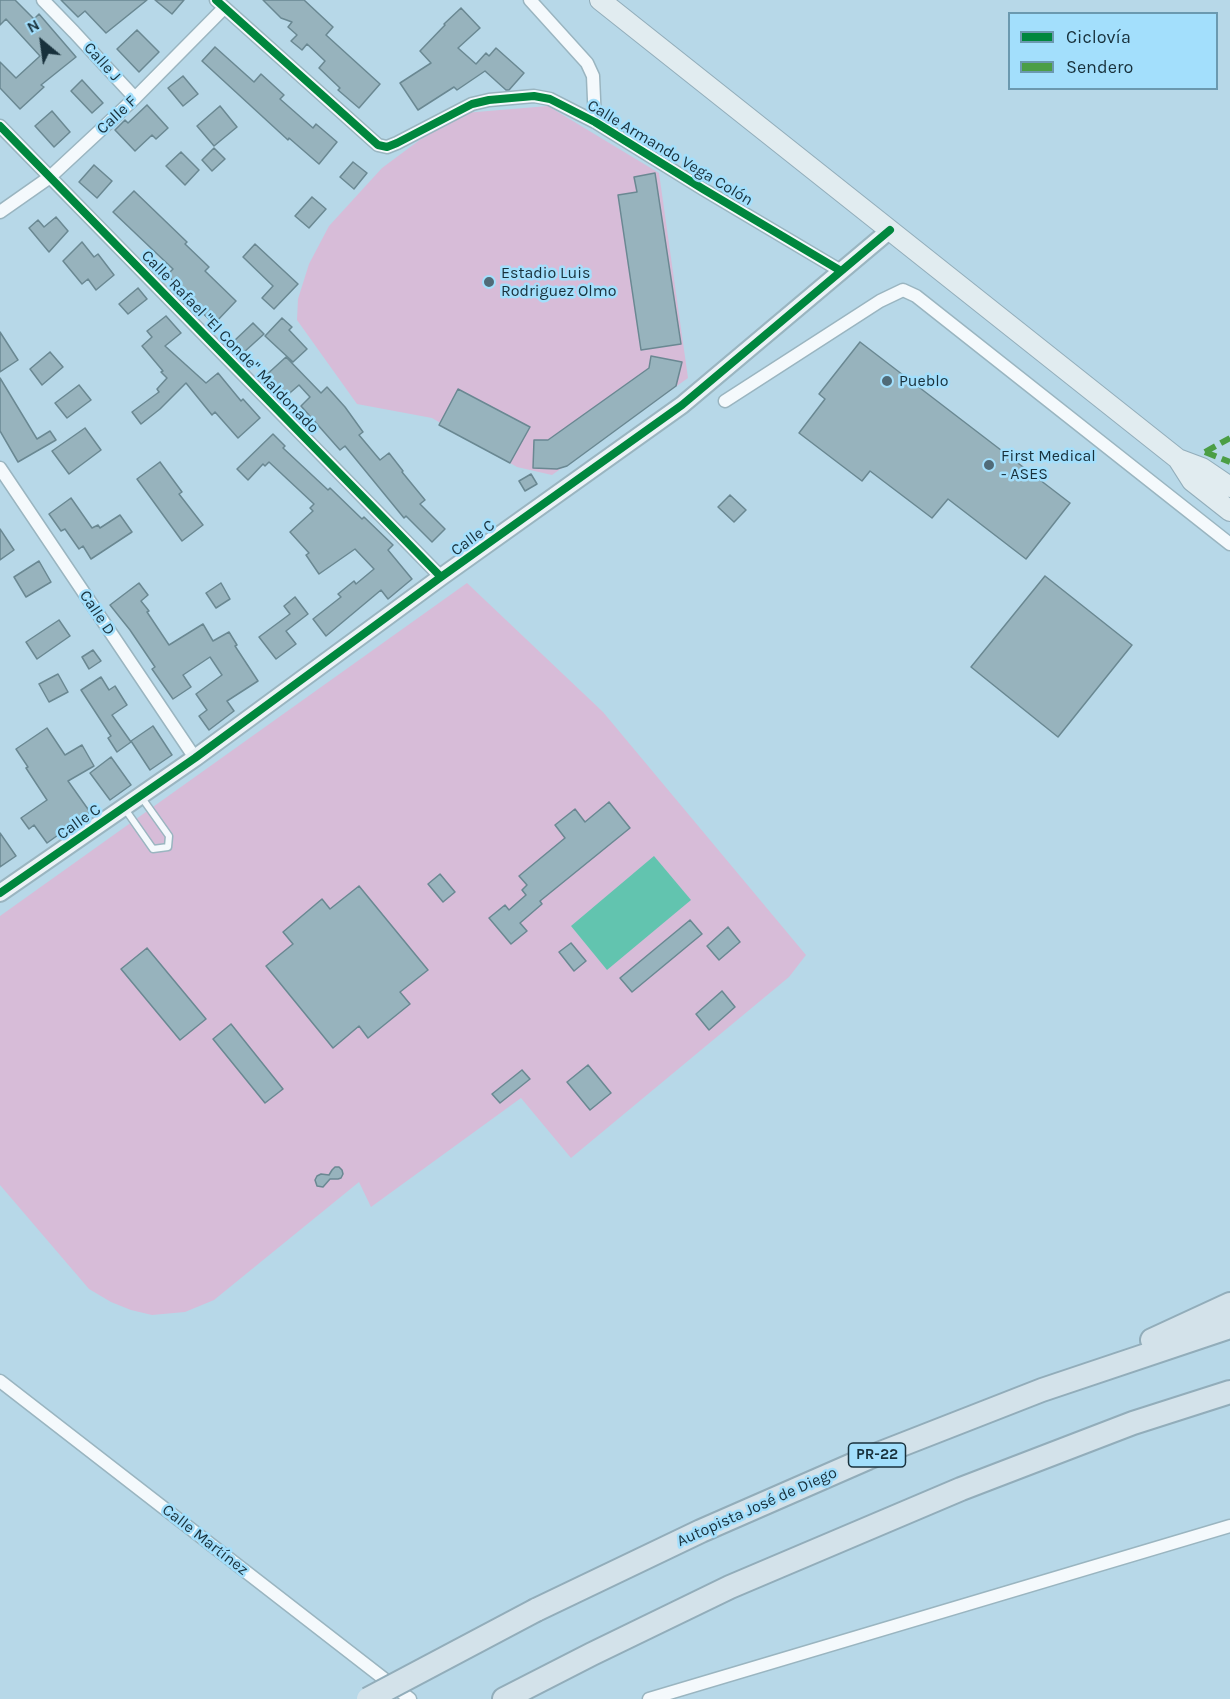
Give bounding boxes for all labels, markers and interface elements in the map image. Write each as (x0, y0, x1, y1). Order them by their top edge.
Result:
north arrow (12, 12, 72, 72)
legend (1008, 12, 1218, 90)
text: N (23, 15, 43, 37)
text: Ciclovía (1066, 26, 1131, 48)
street label: Calle J (79, 38, 125, 86)
text: Sendero (1066, 56, 1133, 78)
street label: Calle F (93, 92, 141, 138)
street label: Calle Armando Vega Colón (584, 96, 756, 210)
street label: Calle Rafael "El Conde" Maldonado (137, 246, 323, 438)
place label: Estadio Luis Rodriguez Olmo (501, 263, 616, 301)
marker: Estadio Luis Rodriguez Olmo (482, 275, 496, 289)
place label: Pueblo (899, 371, 948, 391)
marker: Pueblo (880, 374, 894, 388)
place label: First Medical - ASES (1001, 446, 1096, 484)
marker: First Medical - ASES (982, 458, 996, 472)
street label: Calle C (447, 516, 499, 560)
street label: Calle D (75, 587, 119, 639)
street label: Calle C (53, 800, 105, 844)
road number: PR-22 (848, 1443, 906, 1467)
street label: Autopista José de Diego (674, 1463, 840, 1551)
street label: Calle Martínez (158, 1500, 252, 1580)

